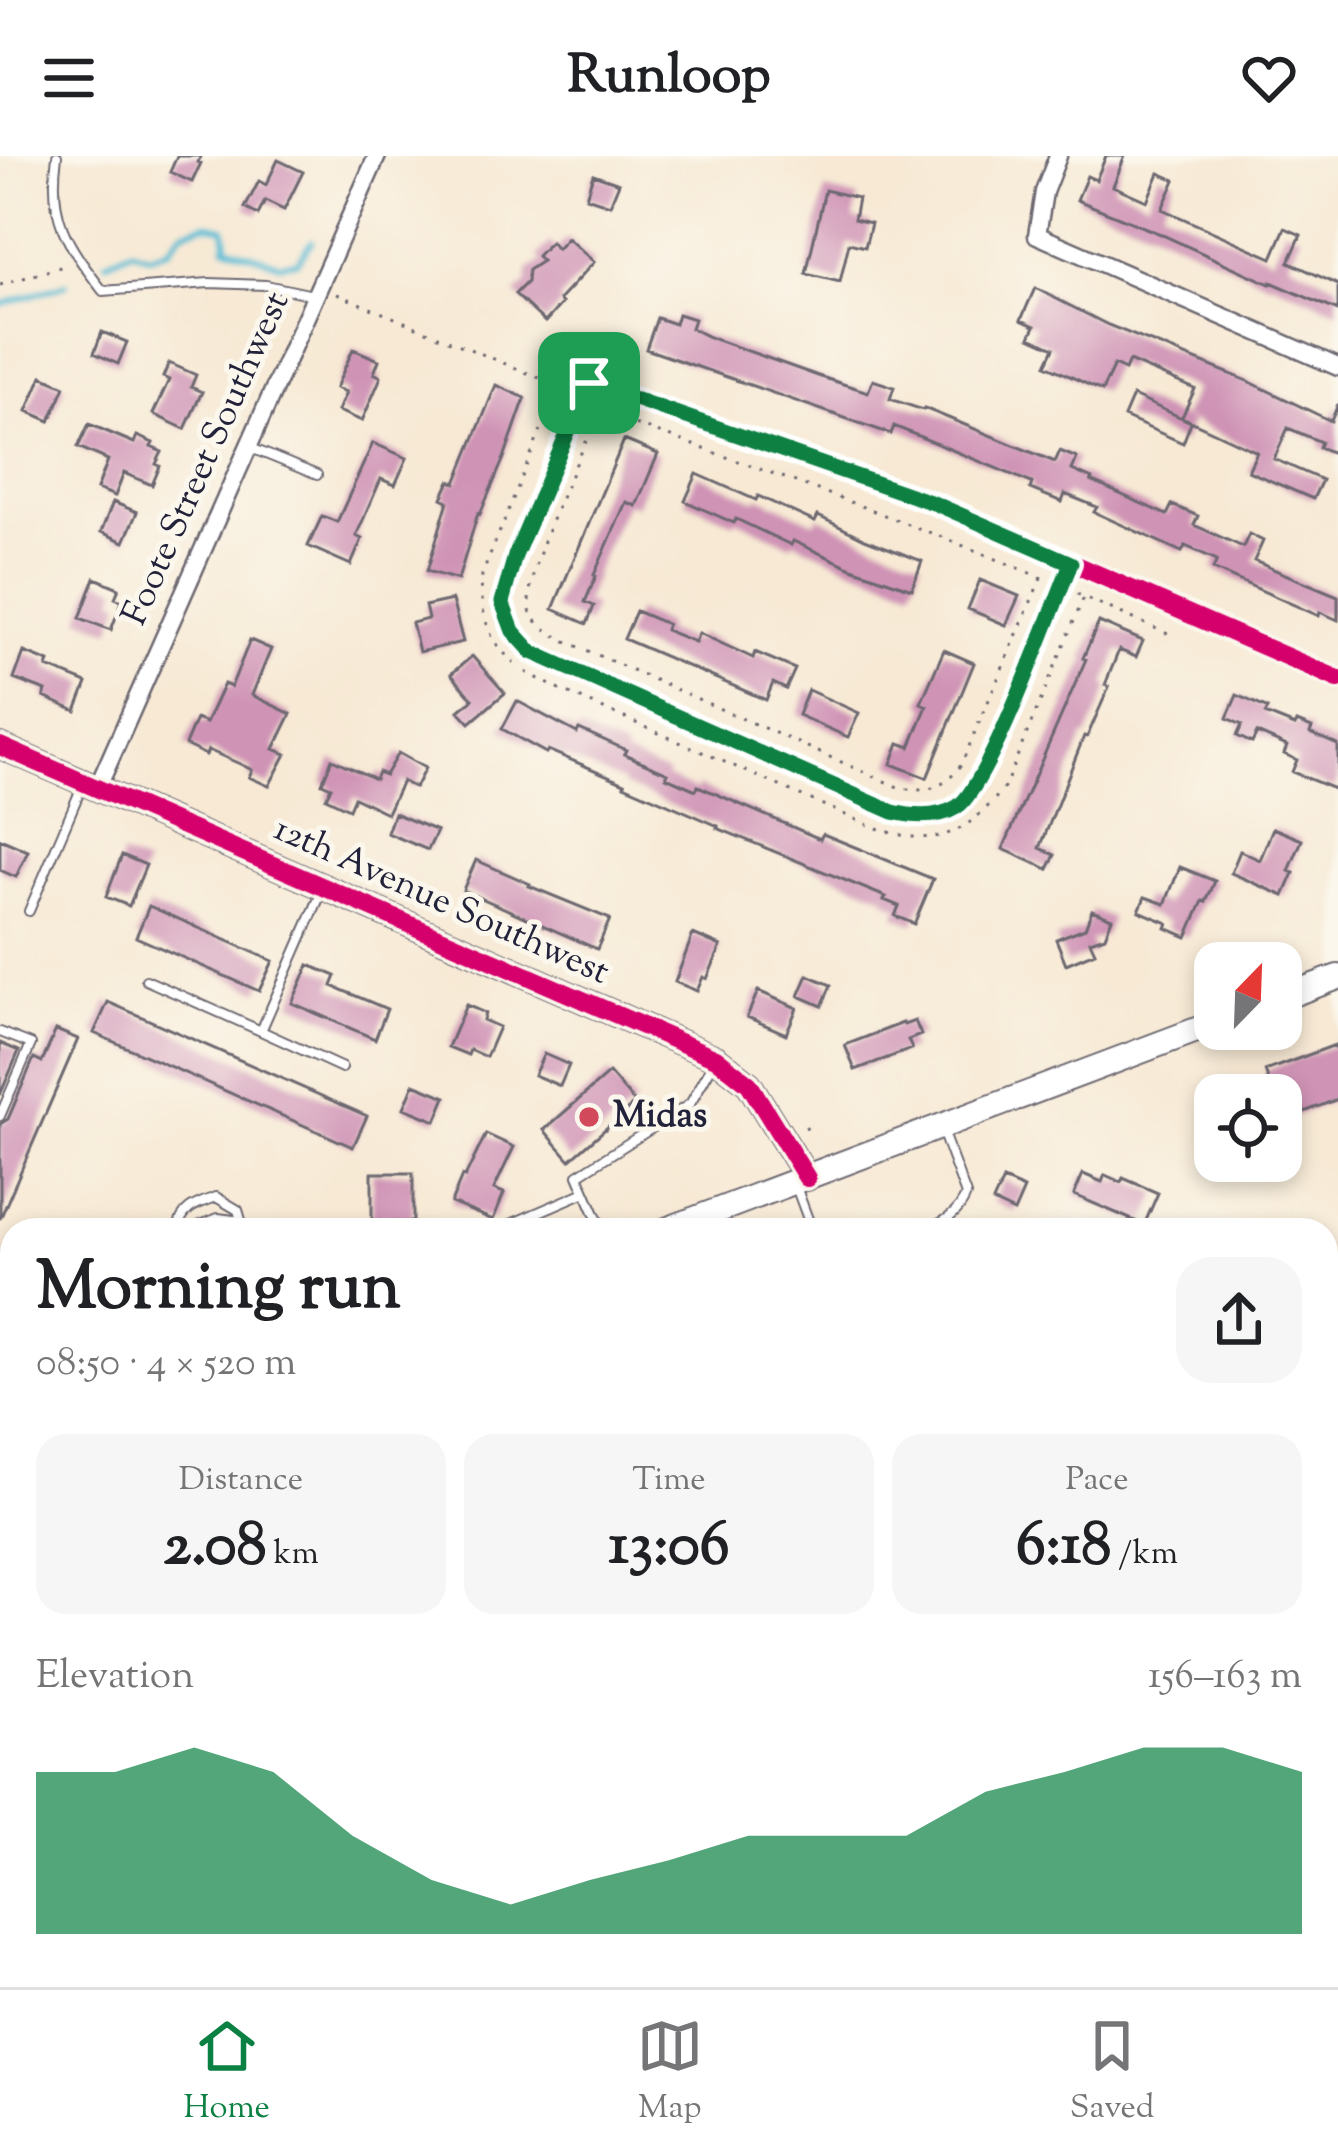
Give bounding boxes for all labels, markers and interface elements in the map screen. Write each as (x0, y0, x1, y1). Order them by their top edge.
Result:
text: Runloop (567, 39, 771, 117)
icon: menu (36, 45, 102, 111)
icon: heart (1236, 45, 1302, 111)
street label: Foote Street Southwest (110, 284, 304, 634)
pin (538, 332, 640, 434)
icon: arrive (556, 350, 622, 416)
street label: 12th Avenue Southwest (265, 805, 617, 999)
north arrow (1194, 942, 1302, 1050)
map controls (1194, 942, 1302, 1182)
button: locate (1194, 1074, 1302, 1182)
place label: Midas (613, 1091, 707, 1143)
marker: Midas (576, 1104, 602, 1130)
text: Morning run (36, 1244, 401, 1339)
button: share (1176, 1257, 1302, 1383)
text: 08:50 · 4 × 520 m (36, 1337, 296, 1393)
text: Distance (179, 1457, 303, 1505)
text: Time (632, 1457, 706, 1505)
text: Pace (1065, 1457, 1129, 1505)
text: 2.08 (163, 1505, 267, 1592)
text: 13:06 (608, 1505, 730, 1592)
text: 6:18 (1016, 1505, 1111, 1592)
text: km (267, 1531, 319, 1579)
text: /km (1111, 1531, 1178, 1579)
text: Elevation (36, 1650, 194, 1706)
text: 156–163 m (1148, 1650, 1302, 1706)
tab: Home (183, 2013, 270, 2133)
tab: Map (637, 2013, 703, 2133)
tab: Saved (1070, 2013, 1155, 2133)

